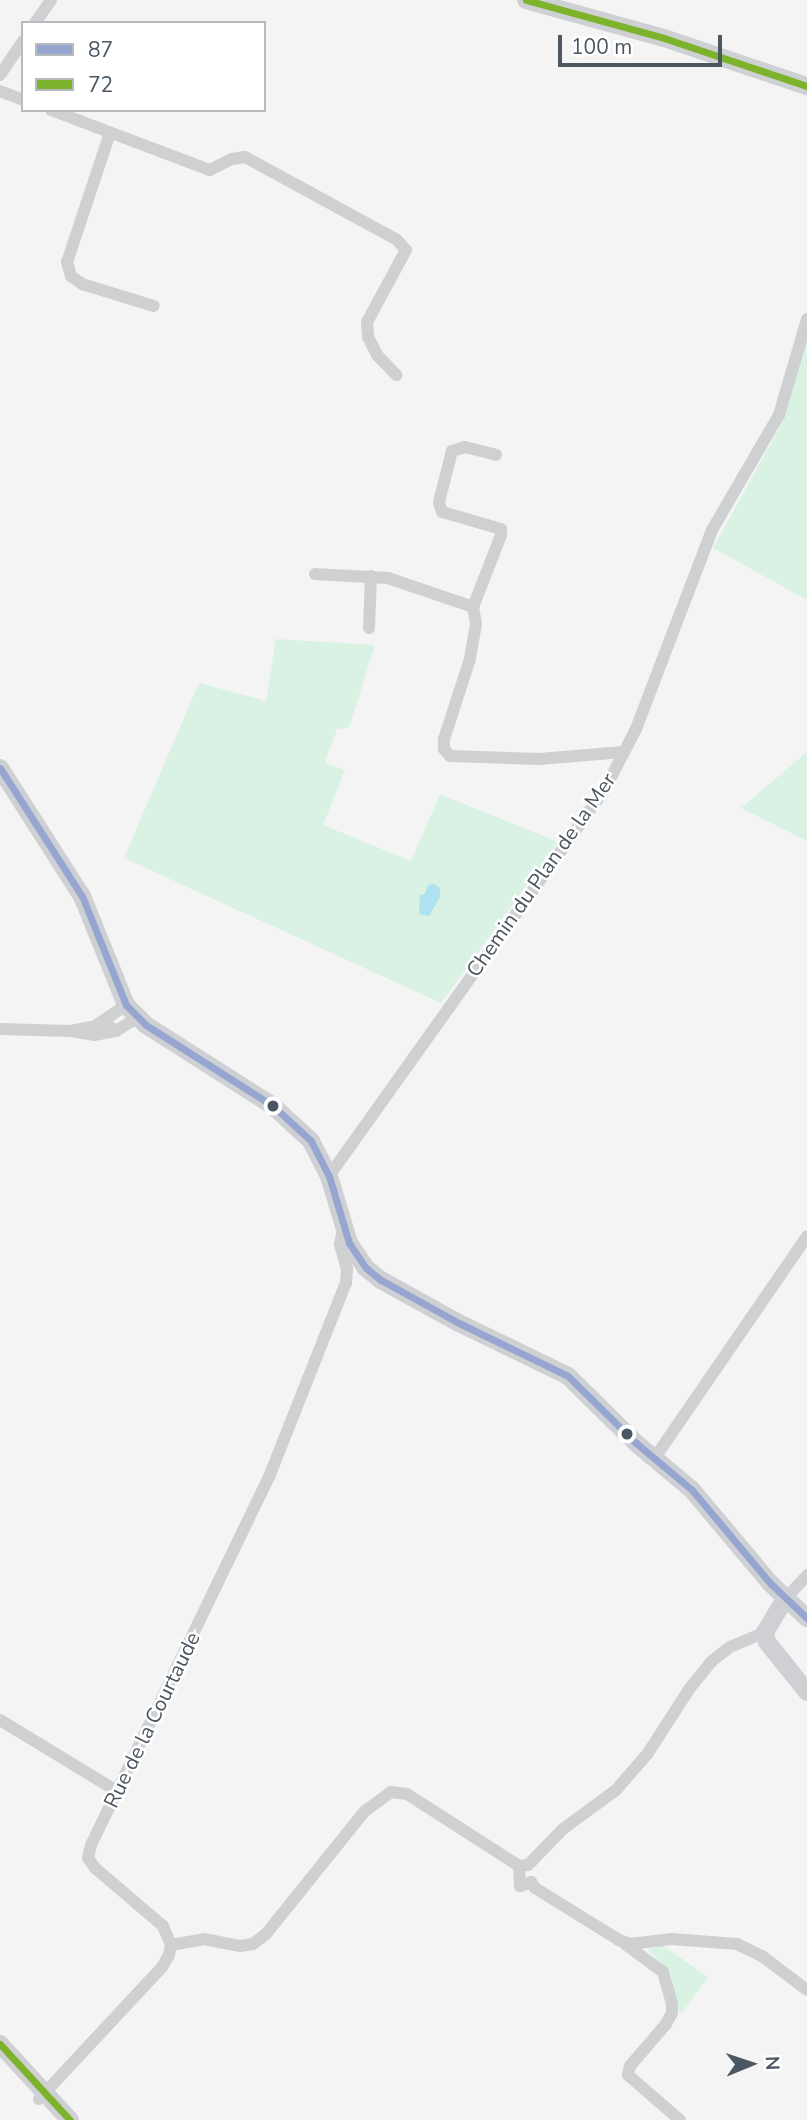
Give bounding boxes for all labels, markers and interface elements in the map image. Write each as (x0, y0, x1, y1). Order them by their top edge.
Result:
legend (21, 21, 266, 112)
scale bar (562, 21, 726, 65)
text: 100 m (571, 33, 632, 61)
text: 87 (88, 36, 113, 64)
text: 72 (88, 71, 113, 99)
street label: Chemin du Plan de la Mer (461, 768, 621, 982)
unlabelled marker (266, 1099, 280, 1113)
unlabelled marker (620, 1427, 634, 1441)
street label: Rue de la Courtaude (98, 1628, 206, 1812)
north arrow (716, 2029, 786, 2099)
text: N (759, 2056, 785, 2071)

